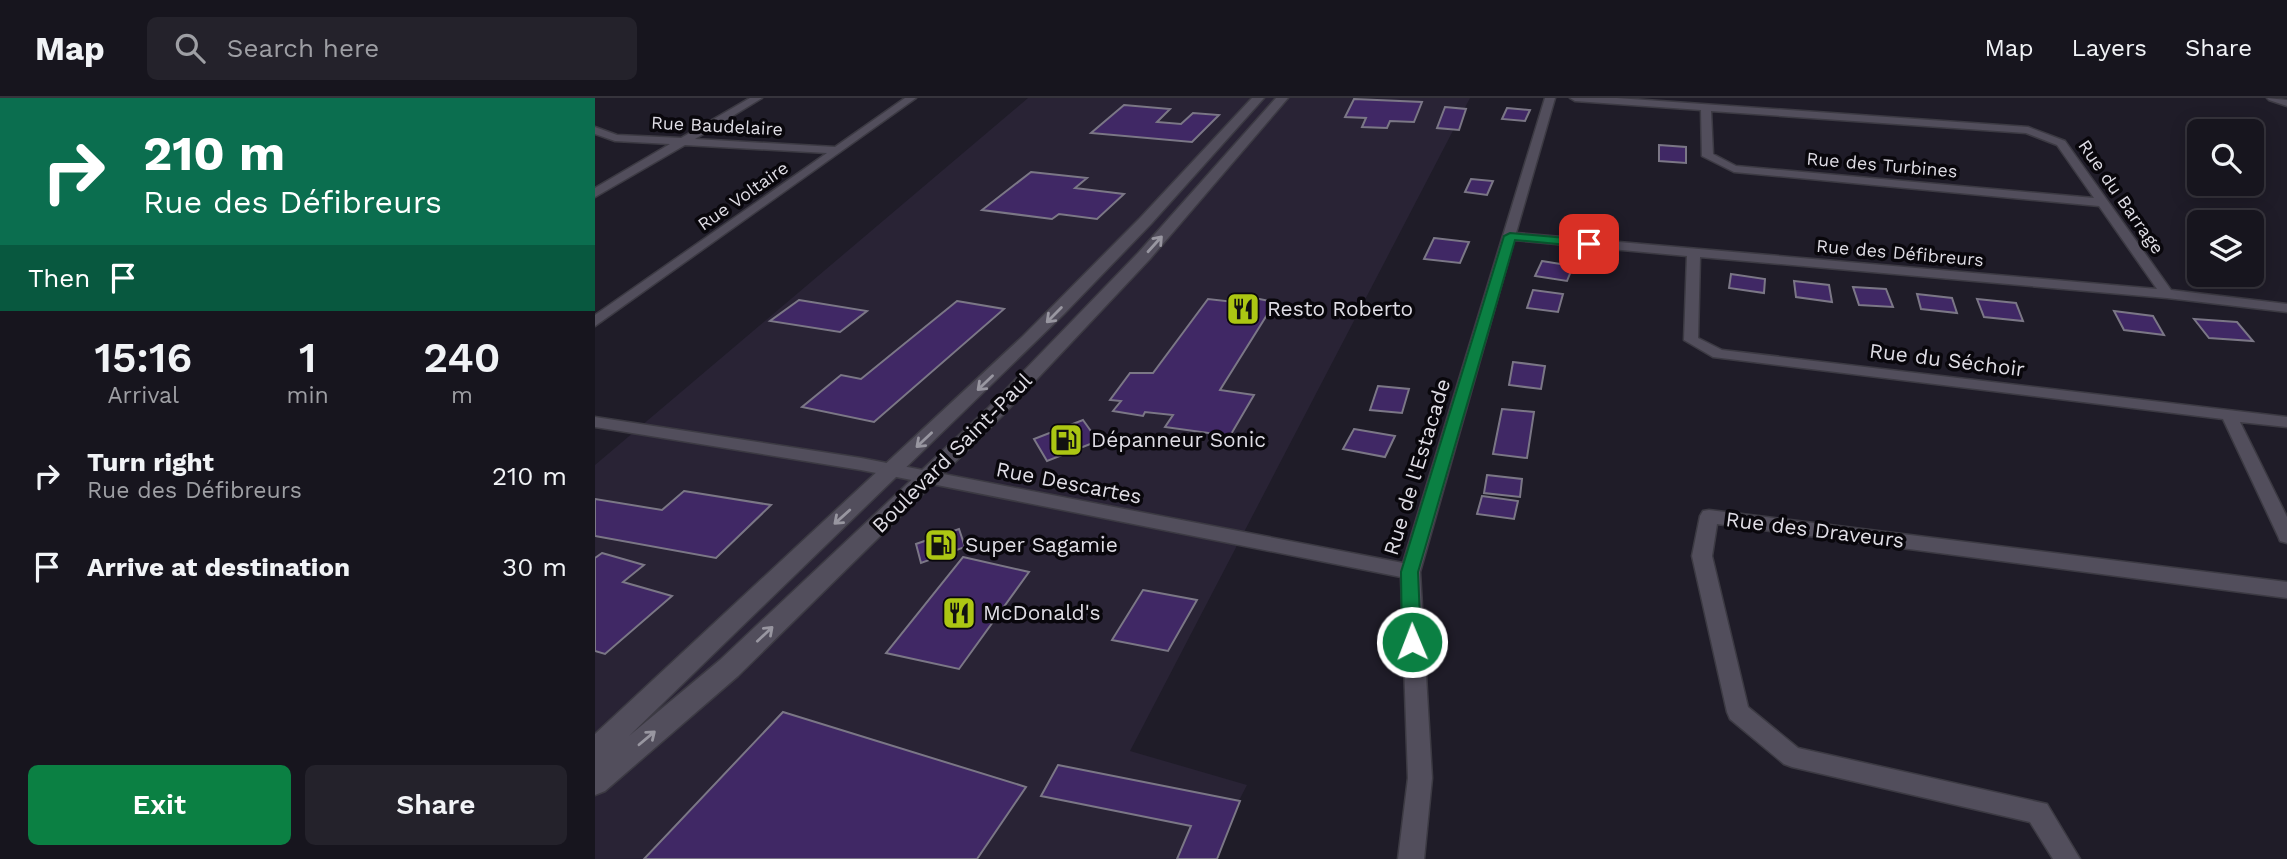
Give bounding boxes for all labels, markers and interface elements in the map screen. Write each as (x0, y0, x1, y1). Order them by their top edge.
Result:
search box (147, 17, 637, 80)
text: Map (35, 29, 105, 68)
icon: search (171, 29, 209, 67)
text: Search here (227, 33, 379, 63)
text: Map (1985, 34, 2033, 62)
text: Layers (2071, 34, 2147, 62)
text: Share (2185, 34, 2252, 62)
street label: Rue Baudelaire (651, 112, 784, 139)
map controls (2187, 119, 2264, 287)
button: search (2187, 119, 2264, 196)
text: 210 m (143, 124, 285, 182)
icon: right (28, 126, 119, 217)
street label: Rue du Barrage (2074, 136, 2169, 258)
street label: Rue des Turbines (1806, 147, 1958, 182)
street label: Rue Voltaire (693, 157, 792, 234)
text: Rue des Défibreurs (143, 183, 442, 221)
button: layers (2187, 210, 2264, 287)
pin (1559, 214, 1619, 274)
icon: arrive (1570, 225, 1608, 263)
one-way arrow (1147, 235, 1163, 253)
street label: Rue des Défibreurs (1815, 235, 1985, 270)
icon: arrive (104, 259, 142, 297)
text: Then (28, 263, 90, 293)
restaurant icon: Resto Roberto (1224, 290, 1262, 328)
place label: Resto Roberto (1267, 296, 1413, 321)
one-way arrow (1046, 306, 1063, 323)
text: 15:16 (94, 333, 192, 382)
text: 1 (299, 333, 316, 382)
text: 240 (423, 333, 501, 382)
street label: Rue du Séchoir (1868, 338, 2027, 381)
street label: Boulevard Saint-Paul (867, 367, 1037, 538)
one-way arrow (976, 374, 993, 391)
street label: Rue de l'Estacade (1378, 376, 1455, 558)
text: Arrival (107, 382, 179, 409)
text: min (287, 382, 329, 409)
text: m (451, 382, 473, 409)
fuel station icon: Dépanneur Sonic (1047, 421, 1085, 459)
place label: Dépanneur Sonic (1091, 427, 1266, 452)
one-way arrow (916, 432, 933, 449)
text: Turn right (87, 447, 214, 477)
street label: Rue Descartes (994, 456, 1144, 509)
icon: right (28, 457, 66, 495)
text: 210 m (492, 461, 567, 491)
text: Rue des Défibreurs (87, 477, 302, 504)
street label: Rue des Draveurs (1724, 506, 1906, 553)
one-way arrow (833, 509, 851, 525)
fuel station icon: Super Sagamie (922, 526, 960, 564)
place label: Super Sagamie (965, 532, 1118, 557)
icon: arrive (28, 548, 66, 586)
text: Arrive at destination (87, 552, 350, 582)
text: 30 m (502, 552, 567, 582)
restaurant icon: McDonald's (940, 594, 978, 632)
place label: McDonald's (983, 600, 1100, 625)
position arrow (1375, 605, 1449, 679)
one-way arrow (756, 625, 773, 642)
one-way arrow (638, 730, 656, 746)
button: Exit (28, 765, 291, 845)
button: Share (305, 765, 567, 845)

